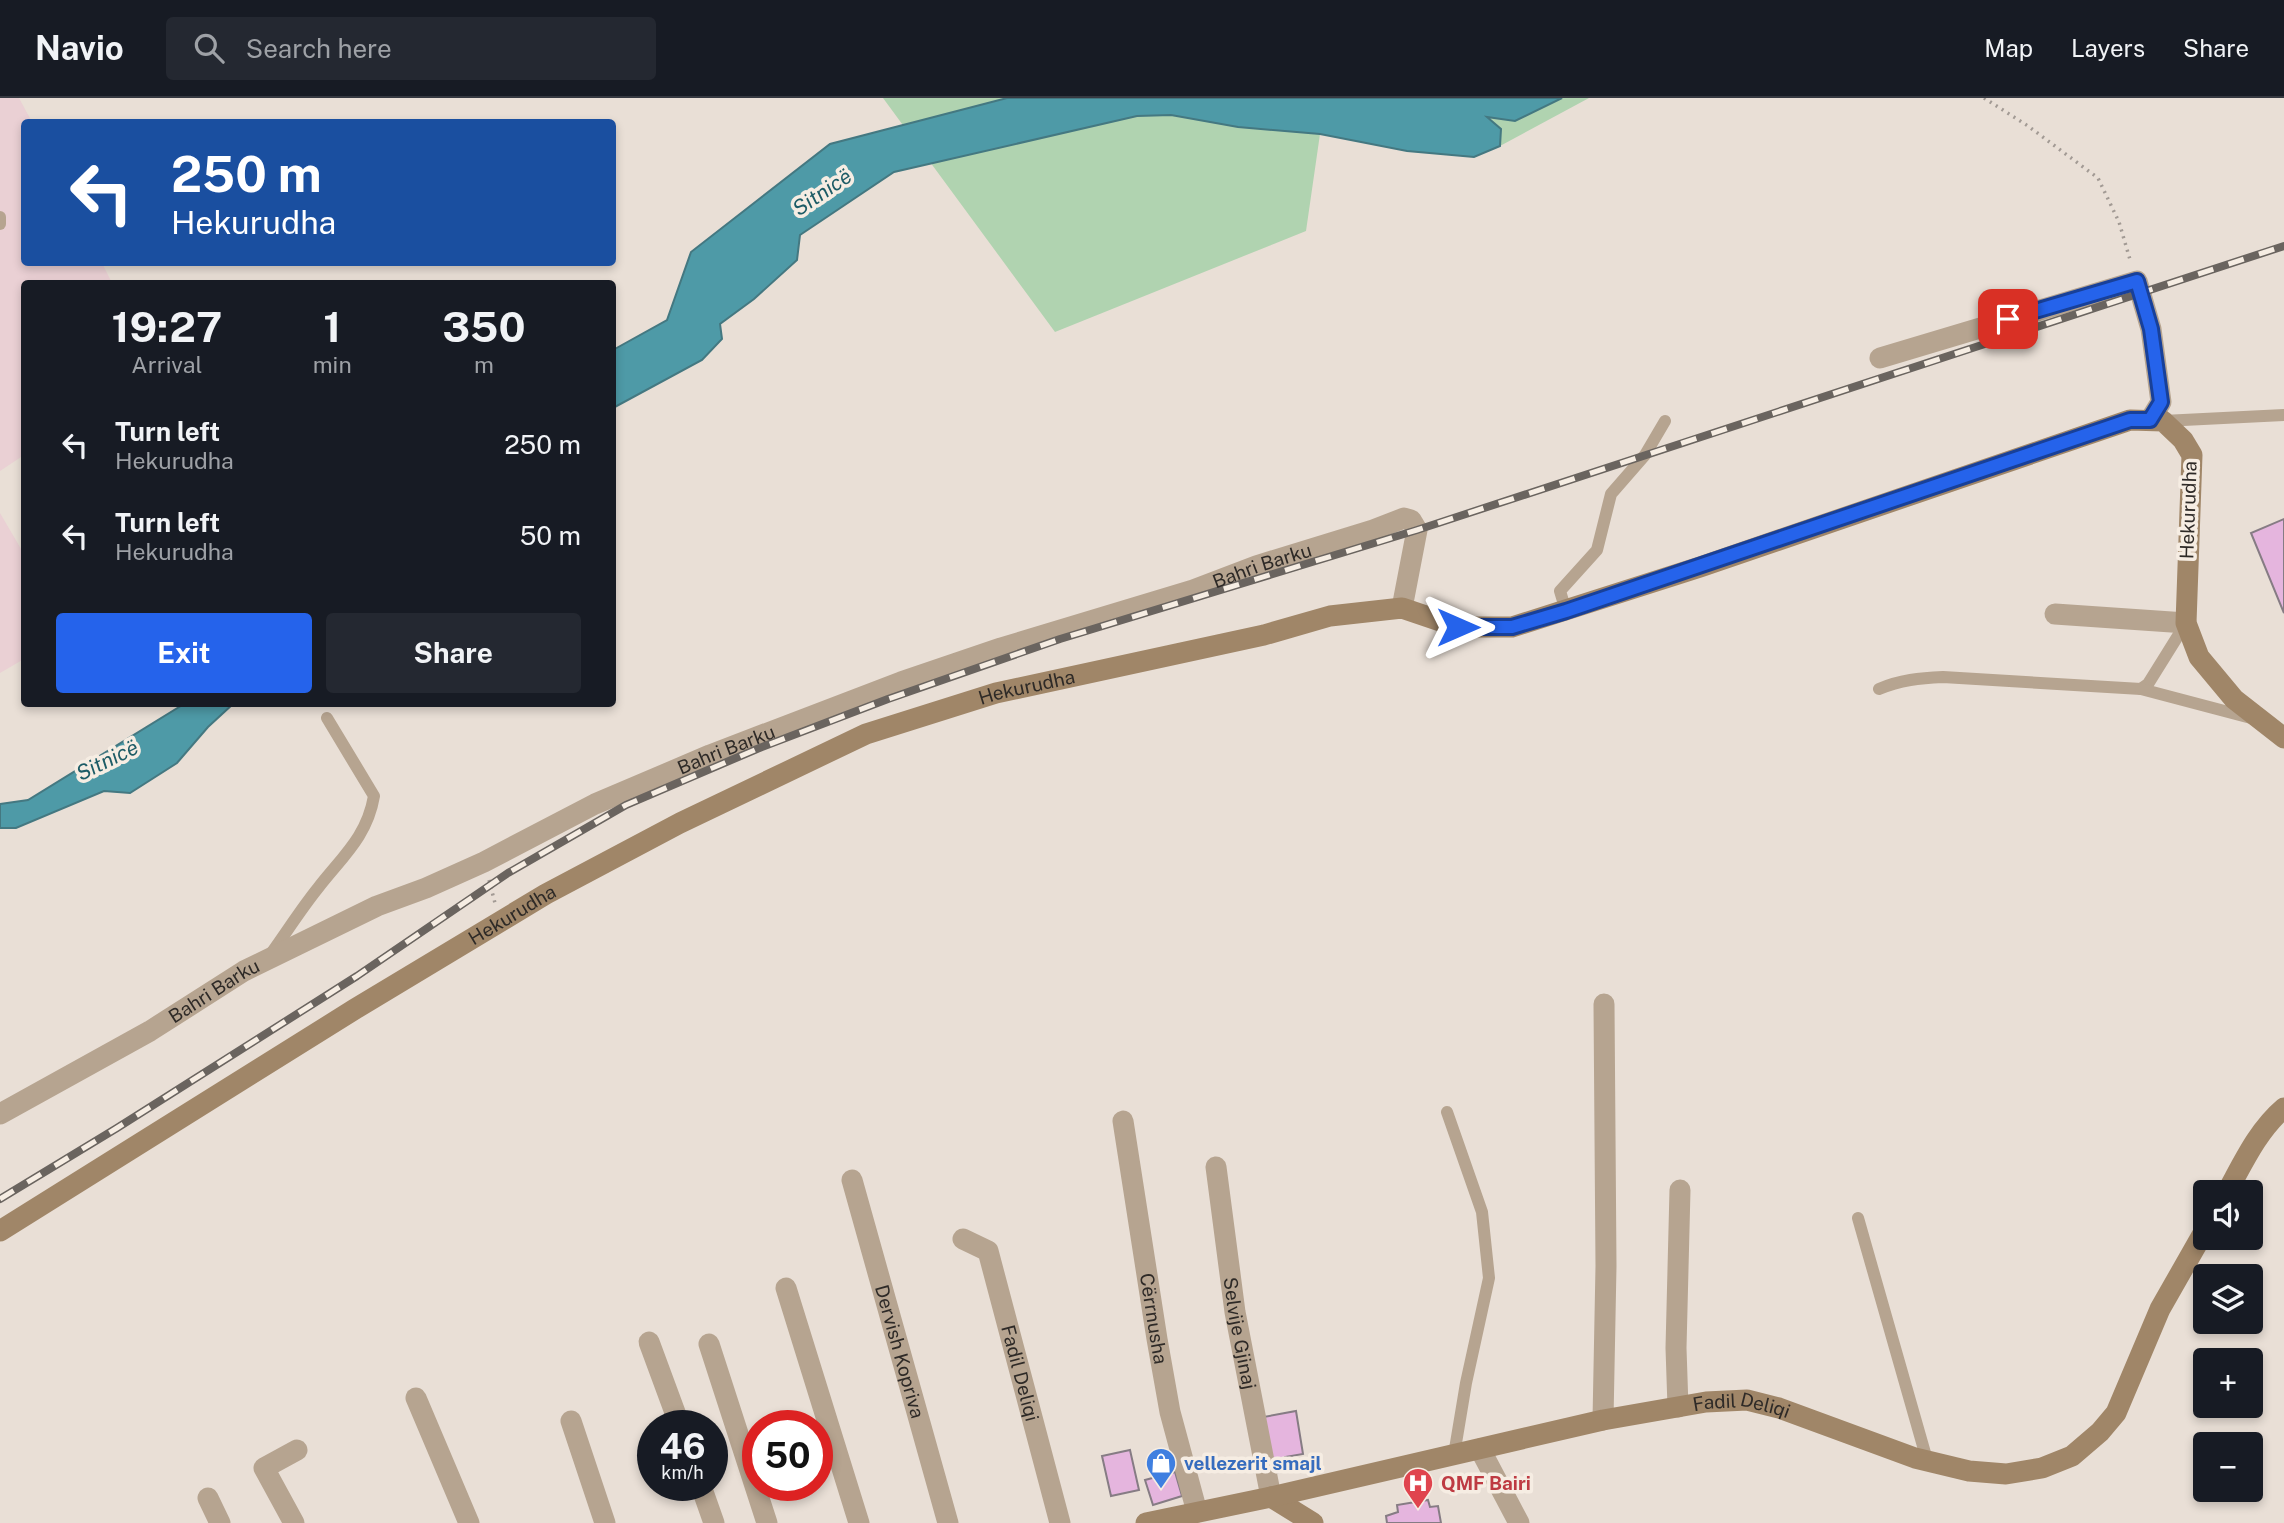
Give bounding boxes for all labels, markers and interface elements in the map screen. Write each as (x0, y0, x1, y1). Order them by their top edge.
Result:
search box (166, 17, 656, 80)
text: Navio (35, 29, 124, 67)
icon: search (190, 29, 228, 67)
text: Search here (246, 33, 392, 64)
text: Map (1984, 34, 2033, 62)
text: Layers (2071, 34, 2145, 62)
text: Share (2183, 34, 2249, 62)
text: 250 m (171, 145, 322, 203)
icon: left (56, 147, 147, 238)
water label: Sitnicë (788, 163, 856, 221)
text: Hekurudha (171, 204, 336, 241)
pin (1978, 289, 2038, 349)
icon: arrive (1989, 300, 2027, 338)
text: 19:27 (111, 302, 222, 351)
text: 1 (323, 302, 341, 351)
text: 350 (442, 302, 526, 351)
text: Arrival (131, 351, 202, 378)
text: min (313, 351, 352, 378)
text: m (474, 351, 494, 378)
text: Turn left (115, 416, 220, 447)
icon: left (56, 426, 94, 464)
text: 250 m (504, 429, 581, 460)
text: Hekurudha (115, 447, 234, 474)
street label: Hekurudha (2175, 461, 2201, 559)
text: Turn left (115, 507, 220, 538)
icon: left (56, 517, 94, 555)
text: 50 m (520, 520, 581, 551)
text: Hekurudha (115, 538, 234, 565)
street label: Bahri Barku (1209, 539, 1314, 593)
position arrow (1421, 590, 1495, 664)
button: Exit (56, 613, 312, 693)
button: Share (326, 613, 581, 693)
street label: Hekurudha (976, 665, 1077, 709)
street label: Bahri Barku (674, 720, 778, 779)
water label: Sitnicë (72, 734, 142, 786)
street label: Hekurudha (464, 880, 559, 949)
street label: Bahri Barku (164, 954, 263, 1027)
map controls (2193, 1180, 2263, 1502)
button: sound (2193, 1180, 2263, 1250)
button: layers (2193, 1264, 2263, 1334)
street label: Cërrnusha (1136, 1272, 1172, 1366)
street label: Selvije Gjinaj (1220, 1276, 1261, 1391)
street label: Dervish Kopriva (871, 1282, 929, 1421)
street label: Fadil Deliqi (997, 1322, 1044, 1424)
button: + (2193, 1348, 2263, 1418)
street label: Fadil Deliqi (1691, 1388, 1793, 1422)
speed limit sign: 50 (742, 1410, 833, 1501)
text: 46 (659, 1426, 706, 1467)
button: − (2193, 1432, 2263, 1502)
shop icon: vellezerit smajl (1144, 1446, 1178, 1490)
place label: vellezerit smajl (1184, 1452, 1322, 1474)
text: km/h (661, 1462, 704, 1483)
hospital icon: QMF Bairi (1401, 1466, 1435, 1510)
place label: QMF Bairi (1441, 1472, 1531, 1494)

